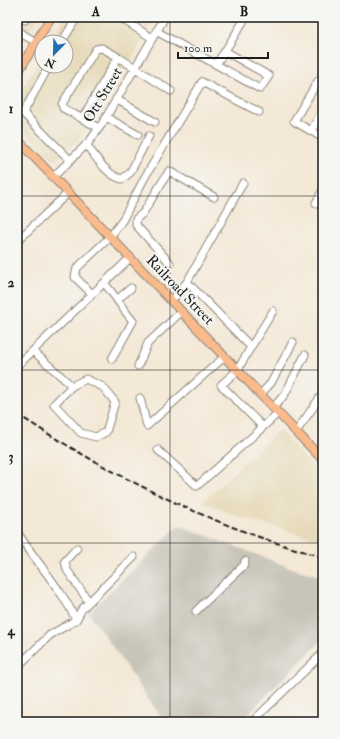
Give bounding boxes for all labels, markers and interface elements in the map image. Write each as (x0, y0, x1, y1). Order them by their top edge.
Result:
text: A (91, 4, 101, 20)
text: B (240, 4, 248, 20)
north arrow (34, 34, 74, 74)
scale bar (178, 34, 268, 60)
text: 100 m (184, 41, 213, 56)
text: N (42, 54, 58, 71)
street label: Ott Street (79, 64, 127, 126)
text: 1 (9, 101, 14, 117)
street label: Railroad Street (142, 251, 218, 329)
text: 2 (8, 275, 15, 291)
text: 3 (9, 449, 14, 465)
text: 4 (6, 623, 15, 639)

